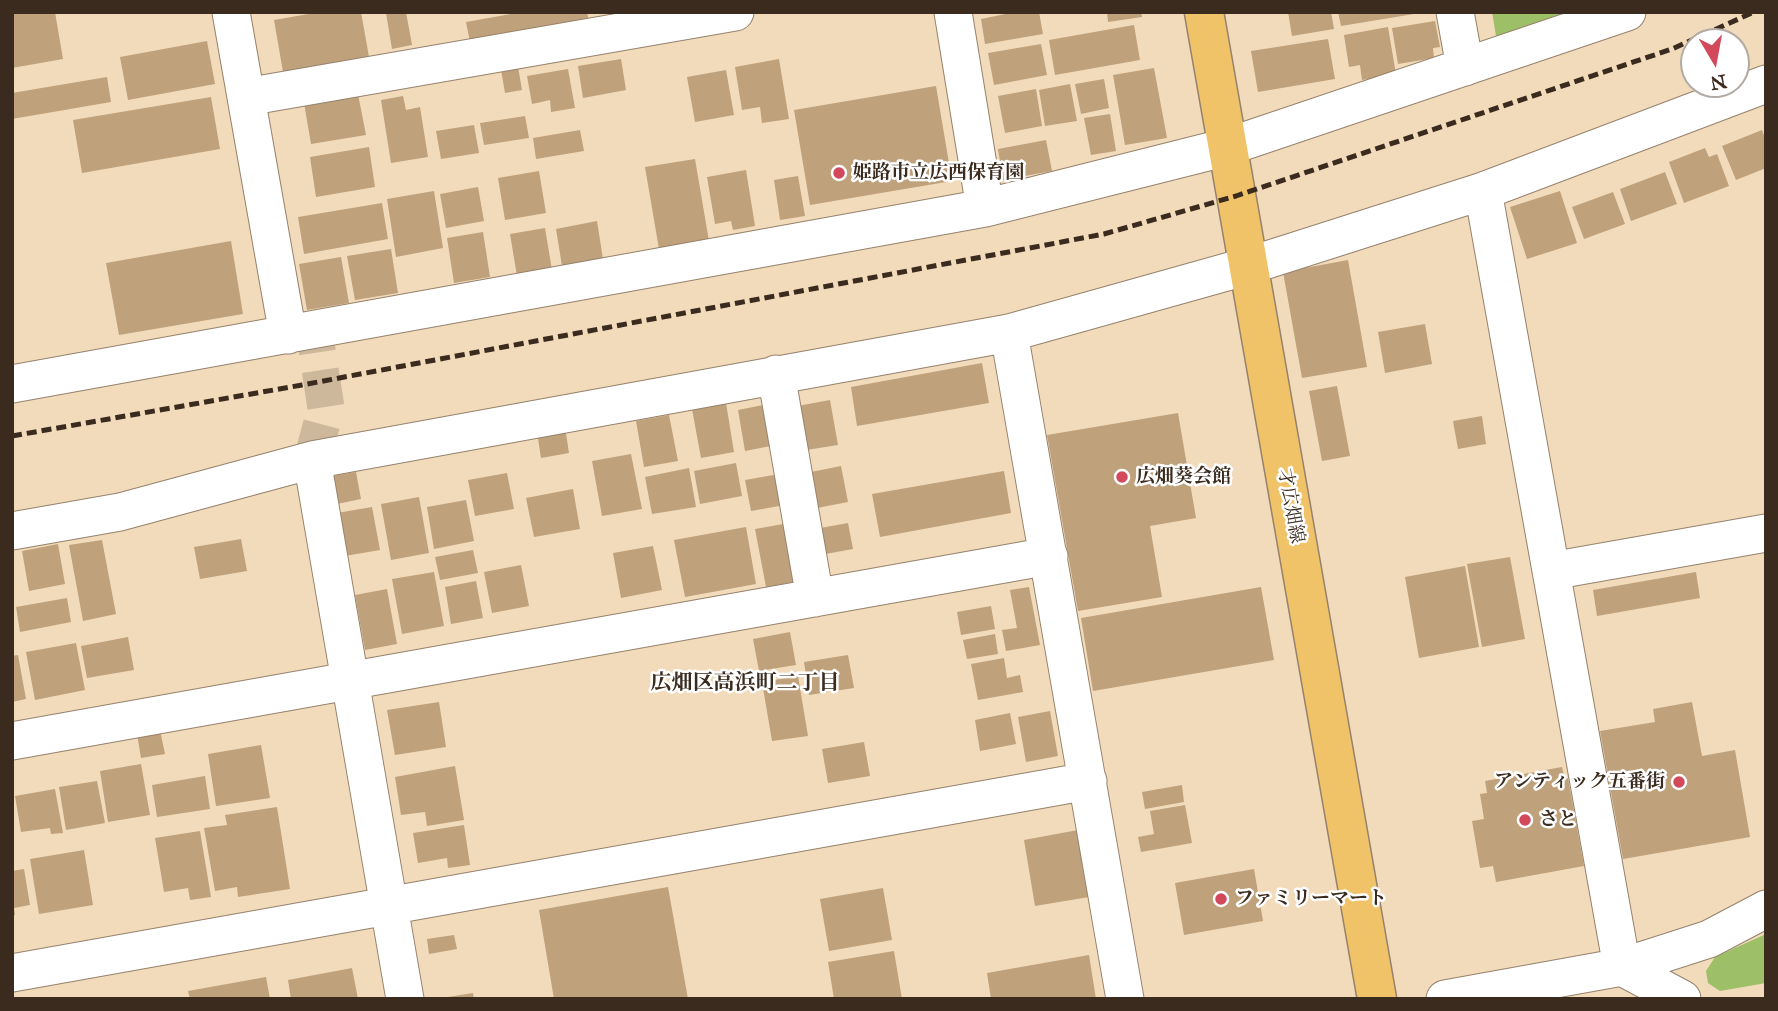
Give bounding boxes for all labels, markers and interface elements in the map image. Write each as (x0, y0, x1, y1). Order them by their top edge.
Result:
north arrow (1680, 28, 1750, 98)
text: N (1708, 69, 1728, 95)
place label: 姫路市立広西保育園 (853, 162, 1024, 184)
marker: 姫路市立広西保育園 (831, 165, 847, 181)
place label: 広畑葵会館 (1136, 466, 1231, 488)
street label: 才広畑線 (1272, 467, 1308, 545)
marker: 広畑葵会館 (1114, 469, 1130, 485)
district label: 広畑区高浜町二丁目 (651, 671, 839, 697)
place label: アンティック五番街 (1494, 771, 1665, 793)
marker: アンティック五番街 (1671, 774, 1687, 790)
place label: さと (1539, 809, 1577, 831)
marker: さと (1517, 812, 1533, 828)
place label: ファミリーマート (1235, 888, 1387, 910)
marker: ファミリーマート (1213, 891, 1229, 907)

